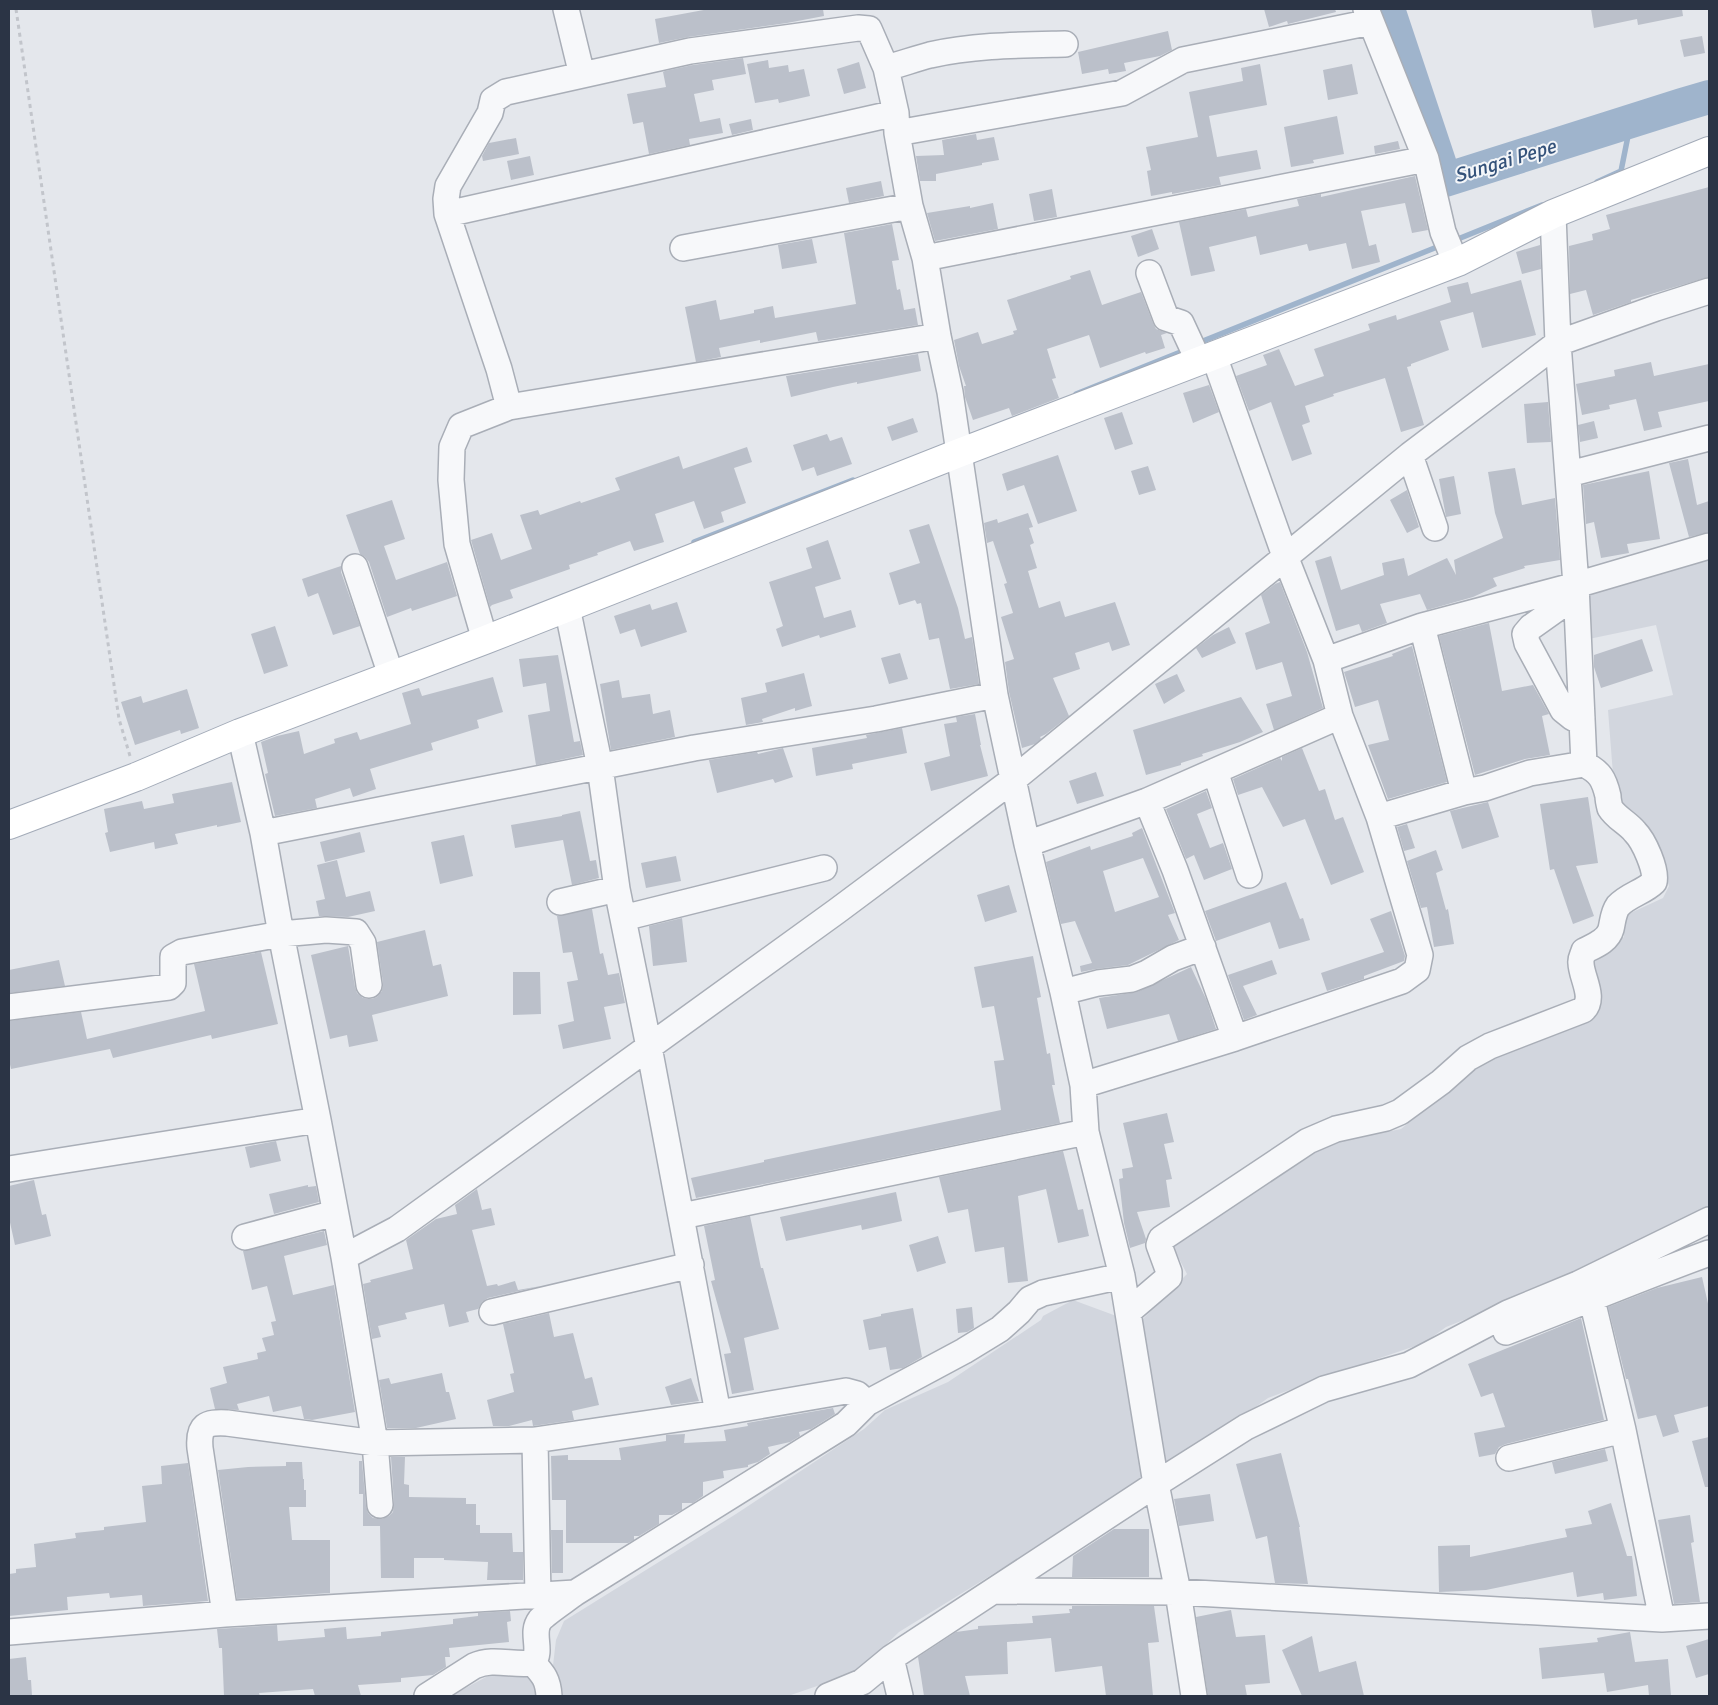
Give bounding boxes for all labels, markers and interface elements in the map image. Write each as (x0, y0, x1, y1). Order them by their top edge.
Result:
water label: Sungai Pepe (1451, 133, 1560, 188)

